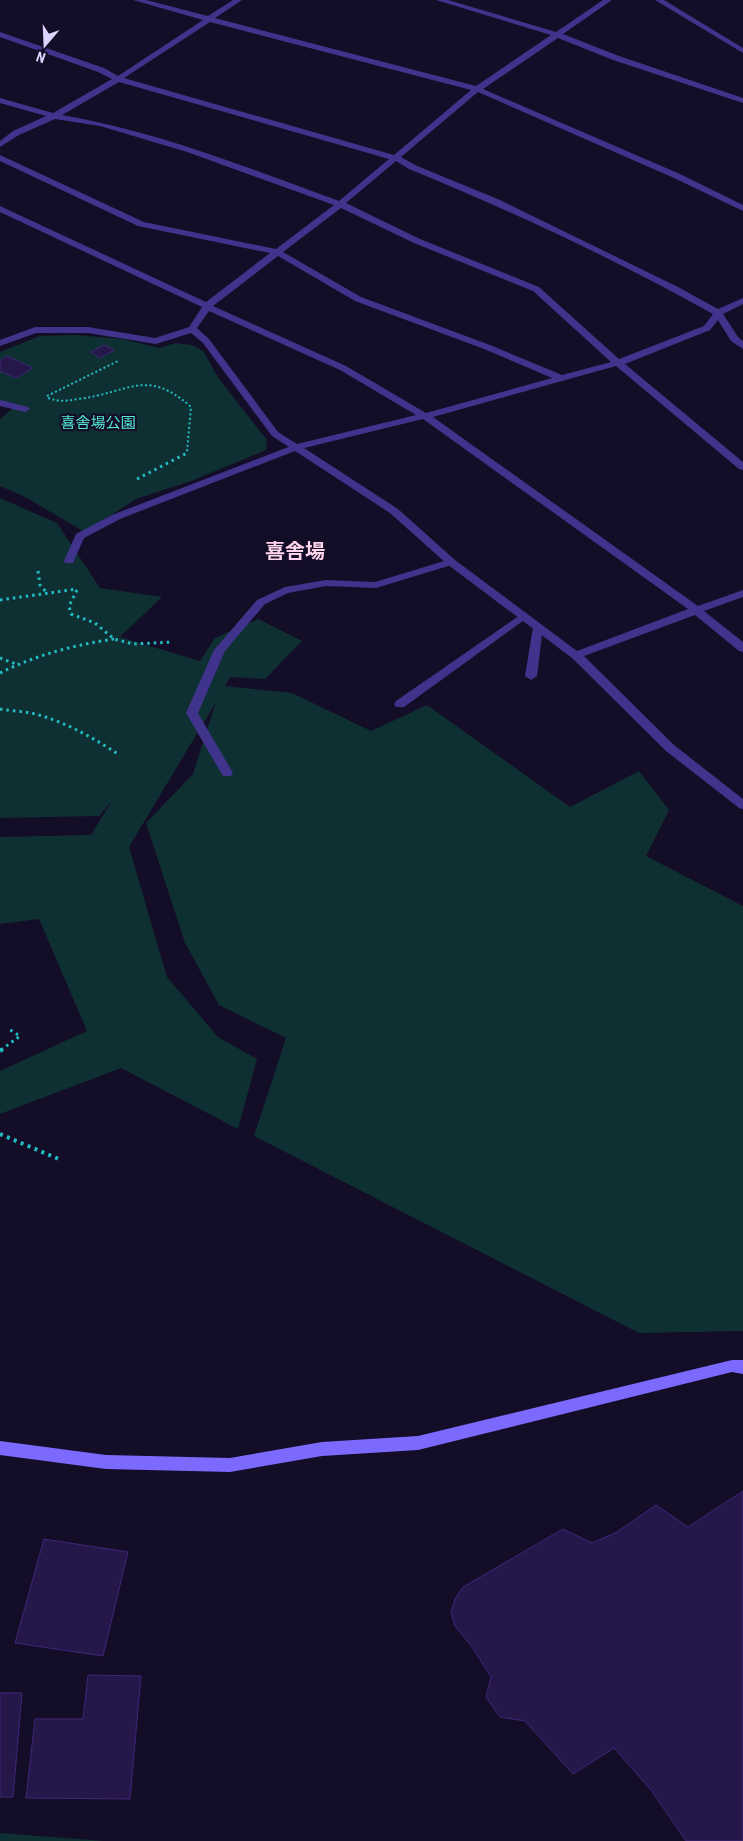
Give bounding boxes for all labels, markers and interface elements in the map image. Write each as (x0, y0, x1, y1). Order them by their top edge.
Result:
north arrow (20, 20, 70, 70)
text: N (34, 48, 47, 66)
park label: 喜舎場公園 (60, 414, 136, 432)
district label: 喜舎場 (265, 539, 325, 563)

